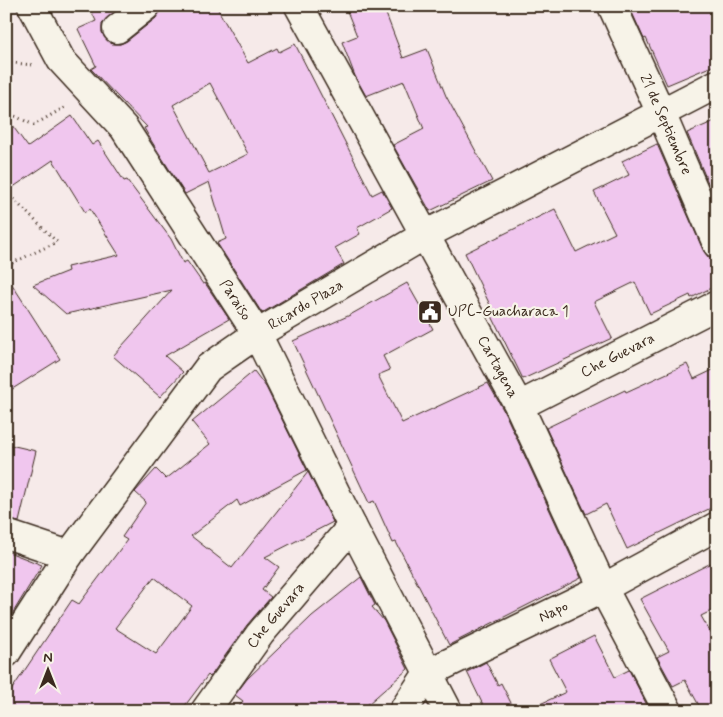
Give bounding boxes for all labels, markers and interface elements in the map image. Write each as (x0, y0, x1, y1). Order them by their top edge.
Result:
street label: 21 de Septiembre (634, 71, 696, 178)
street label: Ricardo Plaza (265, 275, 347, 335)
street label: Paraiso (215, 276, 256, 325)
public building icon: UPC-Guacharaca 1 (417, 299, 443, 325)
place label: UPC-Guacharaca 1 (448, 302, 569, 322)
street label: Che Guevara (578, 328, 658, 383)
street label: Cartagena (472, 332, 523, 402)
street label: Che Guevara (243, 578, 309, 653)
street label: Napo (535, 596, 572, 628)
north arrow (22, 644, 72, 694)
text: N (43, 649, 53, 667)

